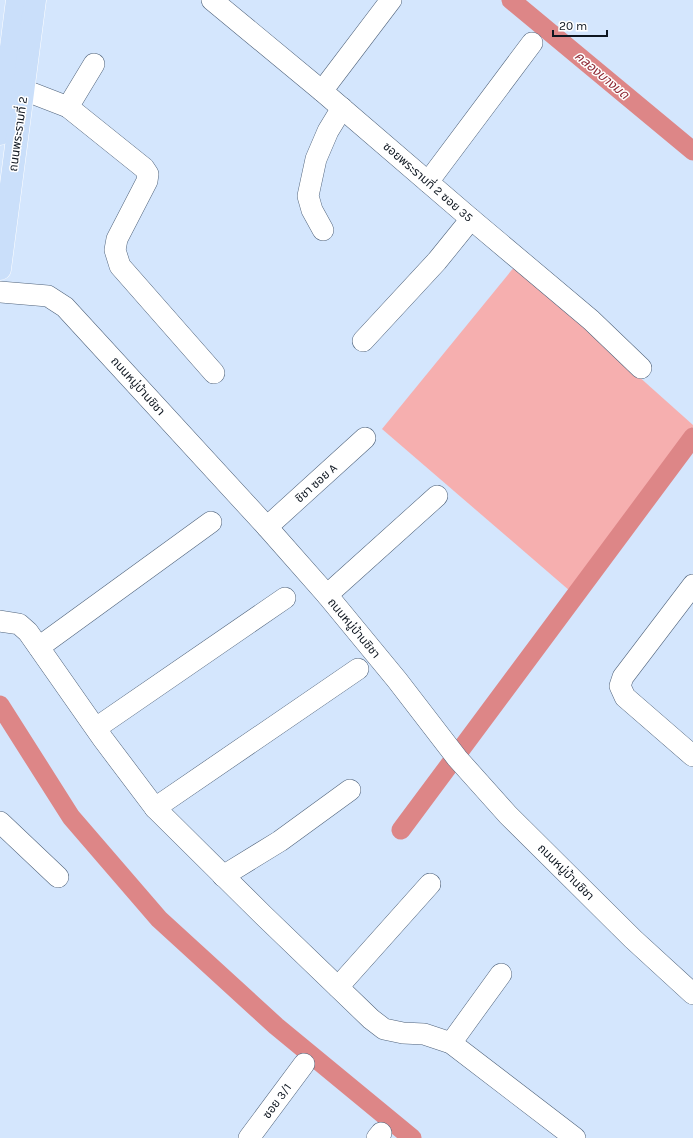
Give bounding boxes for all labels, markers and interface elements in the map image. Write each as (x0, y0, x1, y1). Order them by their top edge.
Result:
scale bar (553, 12, 607, 38)
text: 20 m (559, 19, 587, 33)
water label: คลองบางมด (572, 48, 633, 103)
street label: ถนนพระรามที่ 2 (4, 95, 30, 172)
street label: ซอยพระรามที่ 2 ซอย 35 (380, 138, 477, 225)
street label: ถนนหมู่บ้านชิชา (108, 354, 168, 418)
street label: ชิชา ซอย A (292, 461, 340, 506)
street label: ถนนหมู่บ้านชิชา (325, 595, 383, 661)
street label: ถนนหมู่บ้านชิชา (535, 841, 597, 903)
street label: ซอย 3/1 (260, 1081, 294, 1121)

